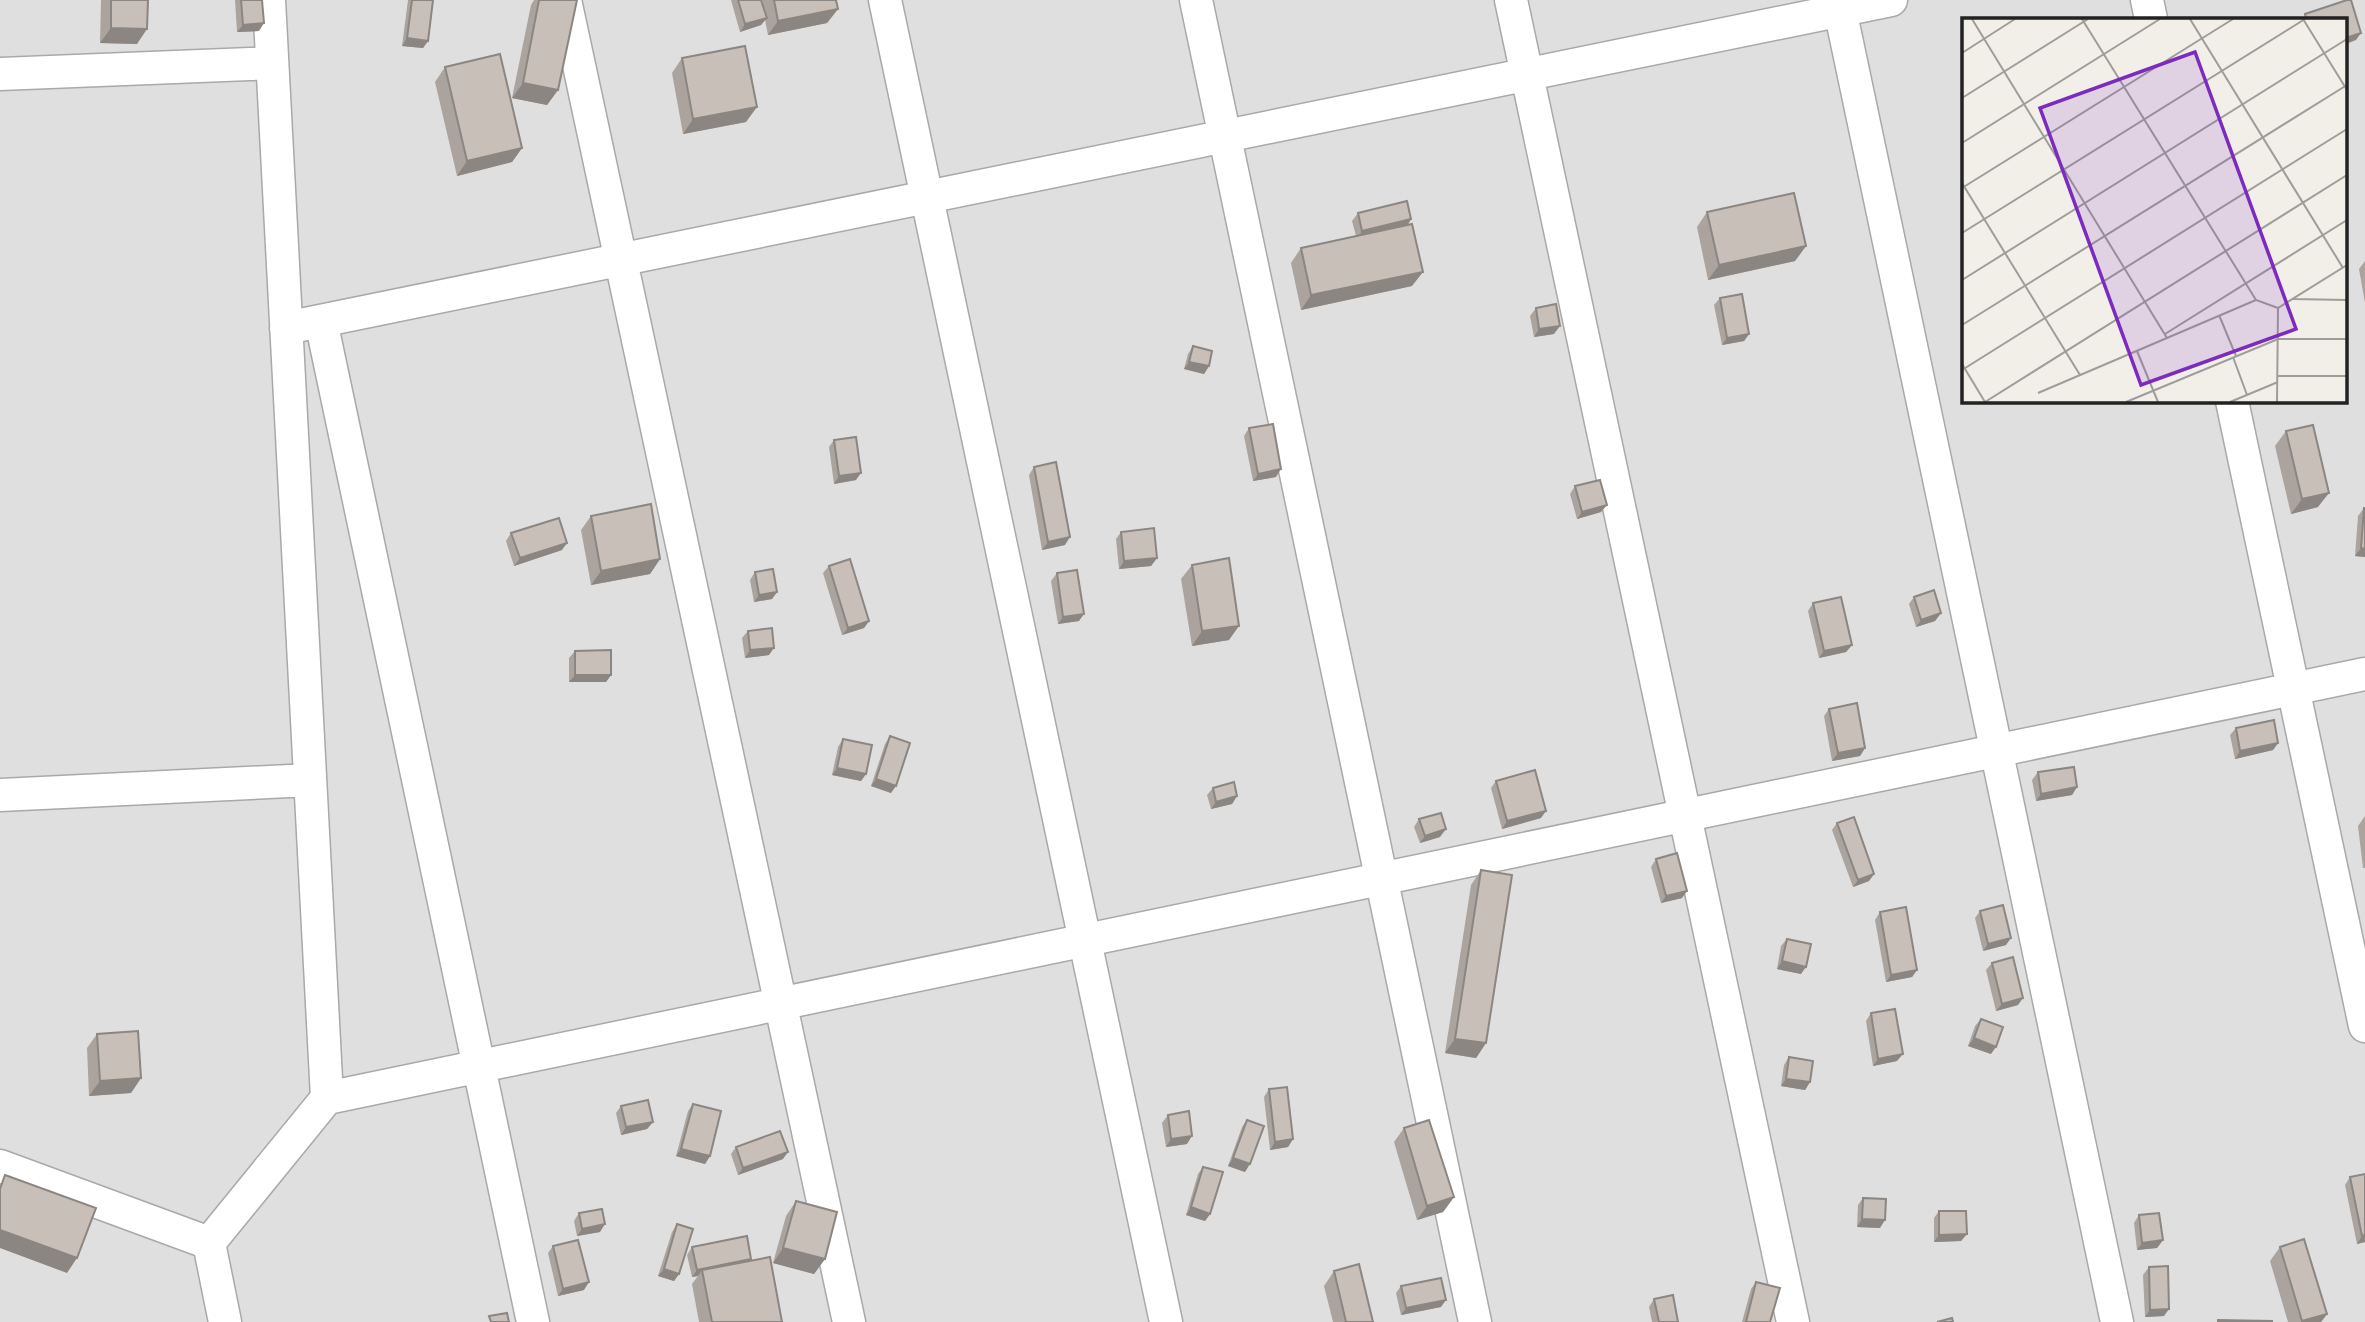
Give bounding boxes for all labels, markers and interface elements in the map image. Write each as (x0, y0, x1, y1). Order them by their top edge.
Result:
inset map (1962, 18, 2348, 402)

